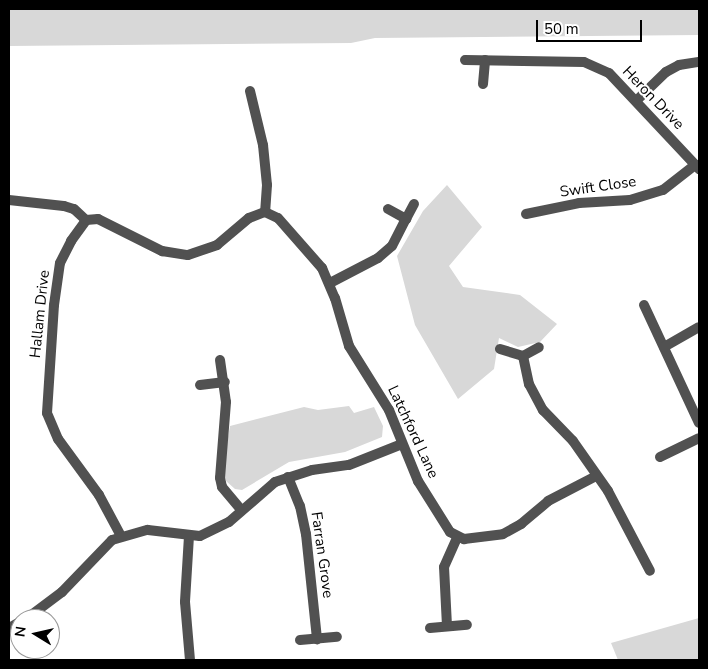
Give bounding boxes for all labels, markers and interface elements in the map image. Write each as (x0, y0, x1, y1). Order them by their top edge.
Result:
scale bar (538, 10, 644, 42)
text: 50 m (544, 19, 579, 39)
street label: Heron Drive (618, 63, 688, 133)
street label: Swift Close (559, 173, 637, 201)
street label: Hallam Drive (26, 269, 54, 359)
street label: Latchford Lane (384, 383, 442, 481)
street label: Farran Grove (307, 511, 337, 599)
north arrow (10, 609, 60, 659)
text: N (10, 625, 31, 638)

